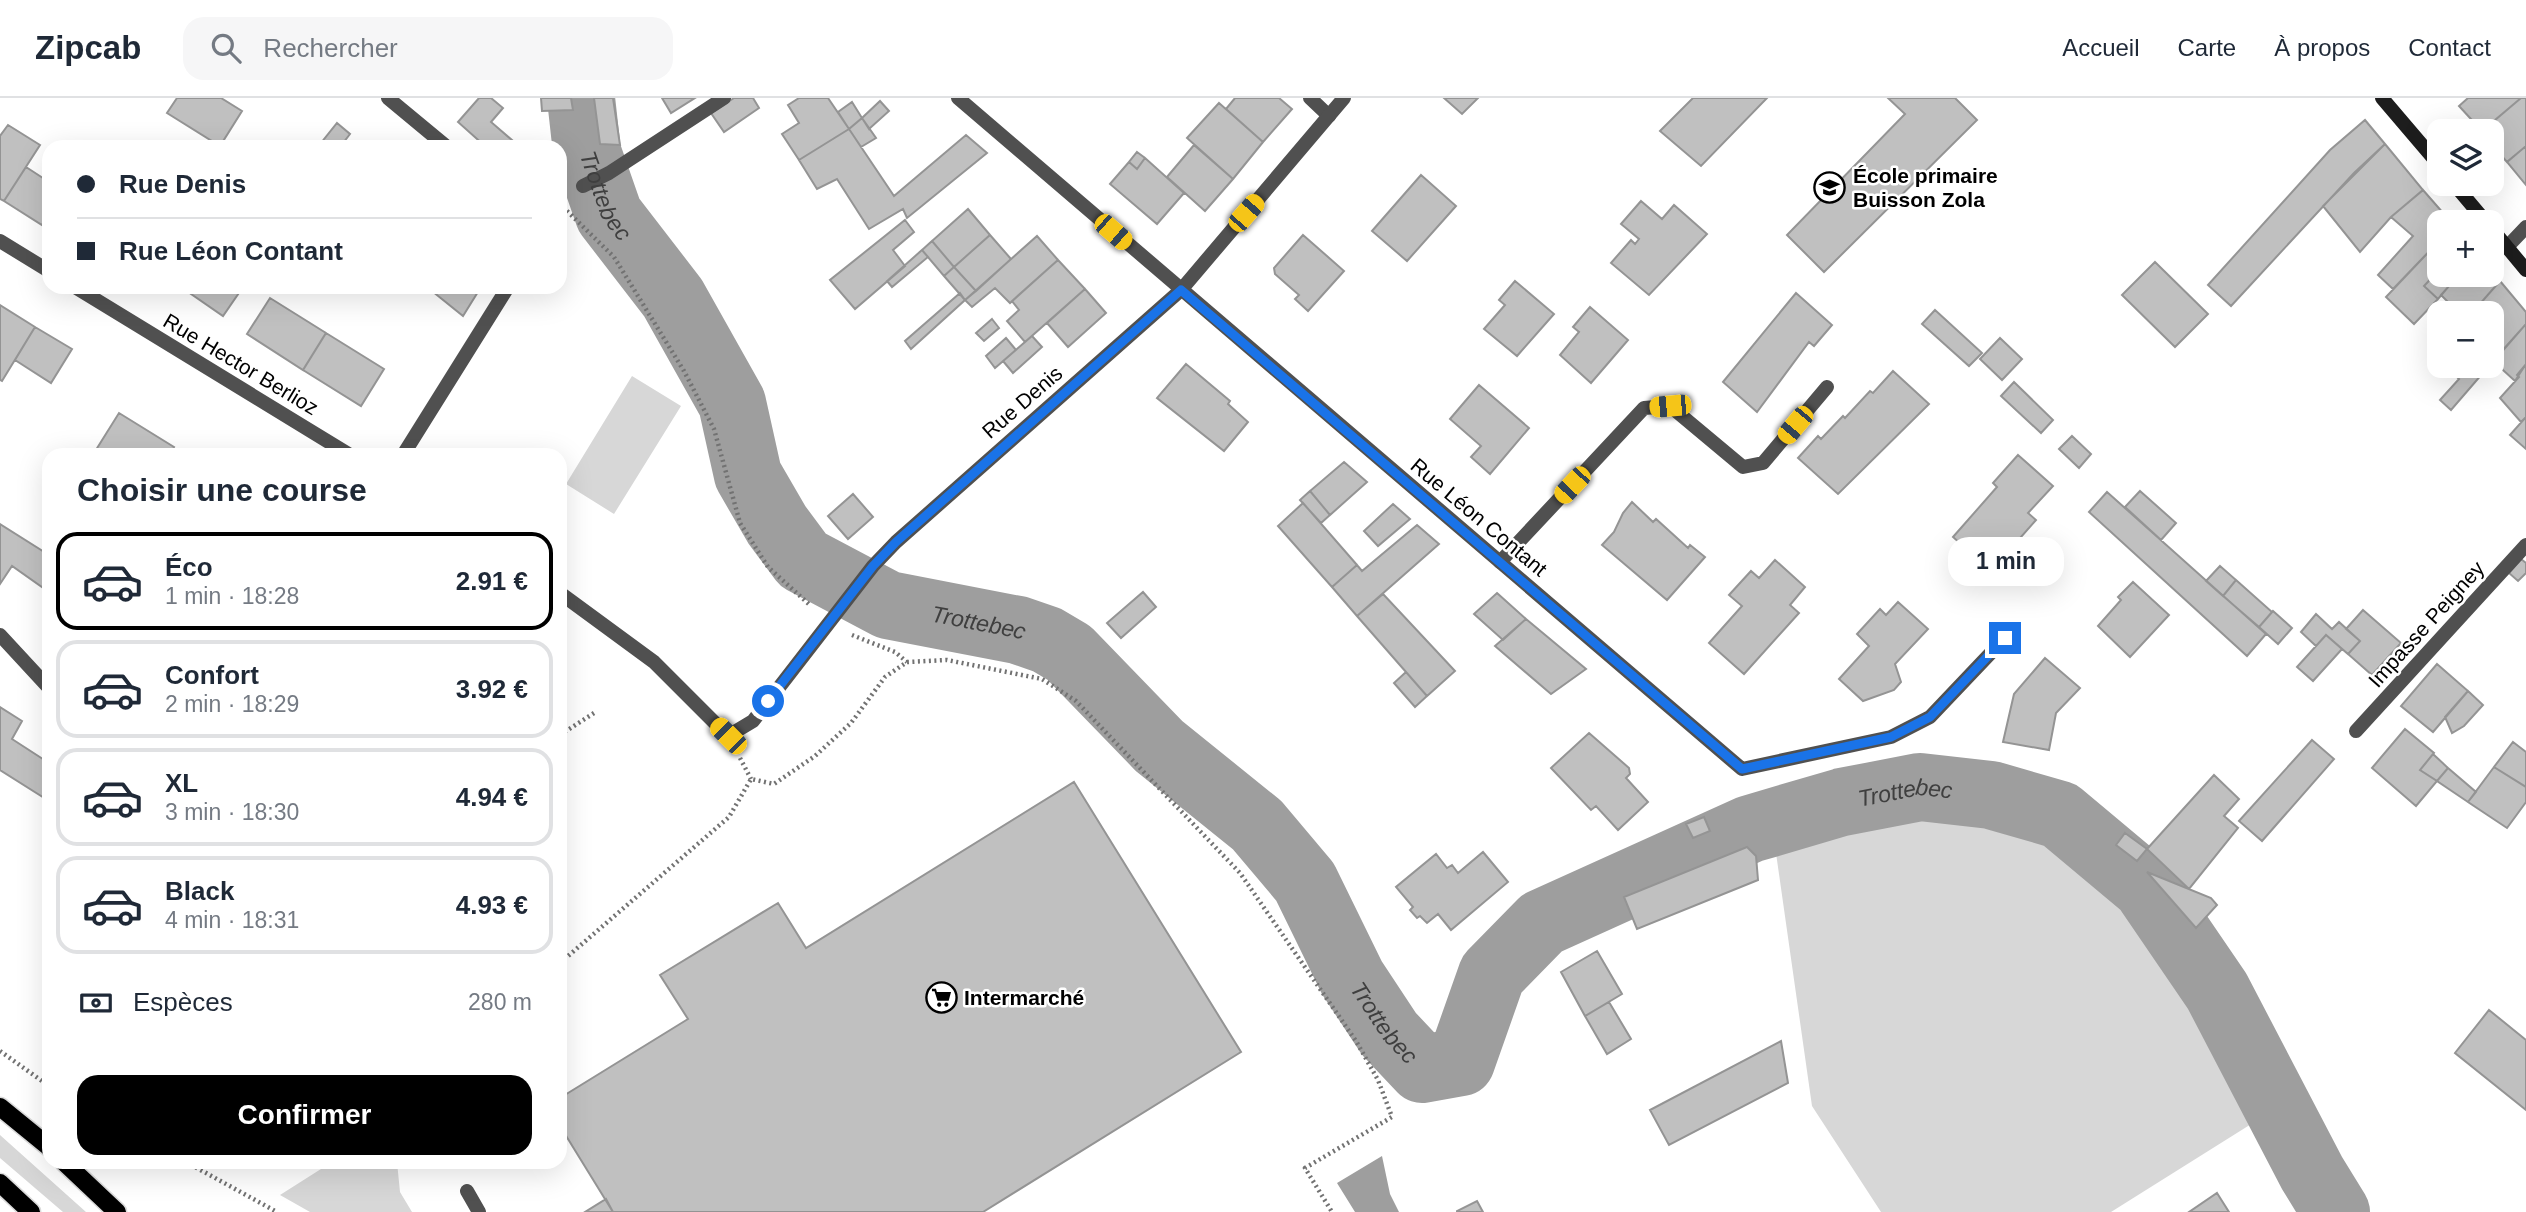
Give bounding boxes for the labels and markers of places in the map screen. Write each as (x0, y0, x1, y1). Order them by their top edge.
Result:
place label: École primaire Buisson Zola (1853, 164, 1998, 211)
school or university icon: École primaire Buisson Zola (1813, 170, 1847, 204)
supermarket icon: Intermarché (924, 980, 958, 1014)
place label: Intermarché (964, 986, 1084, 1009)

